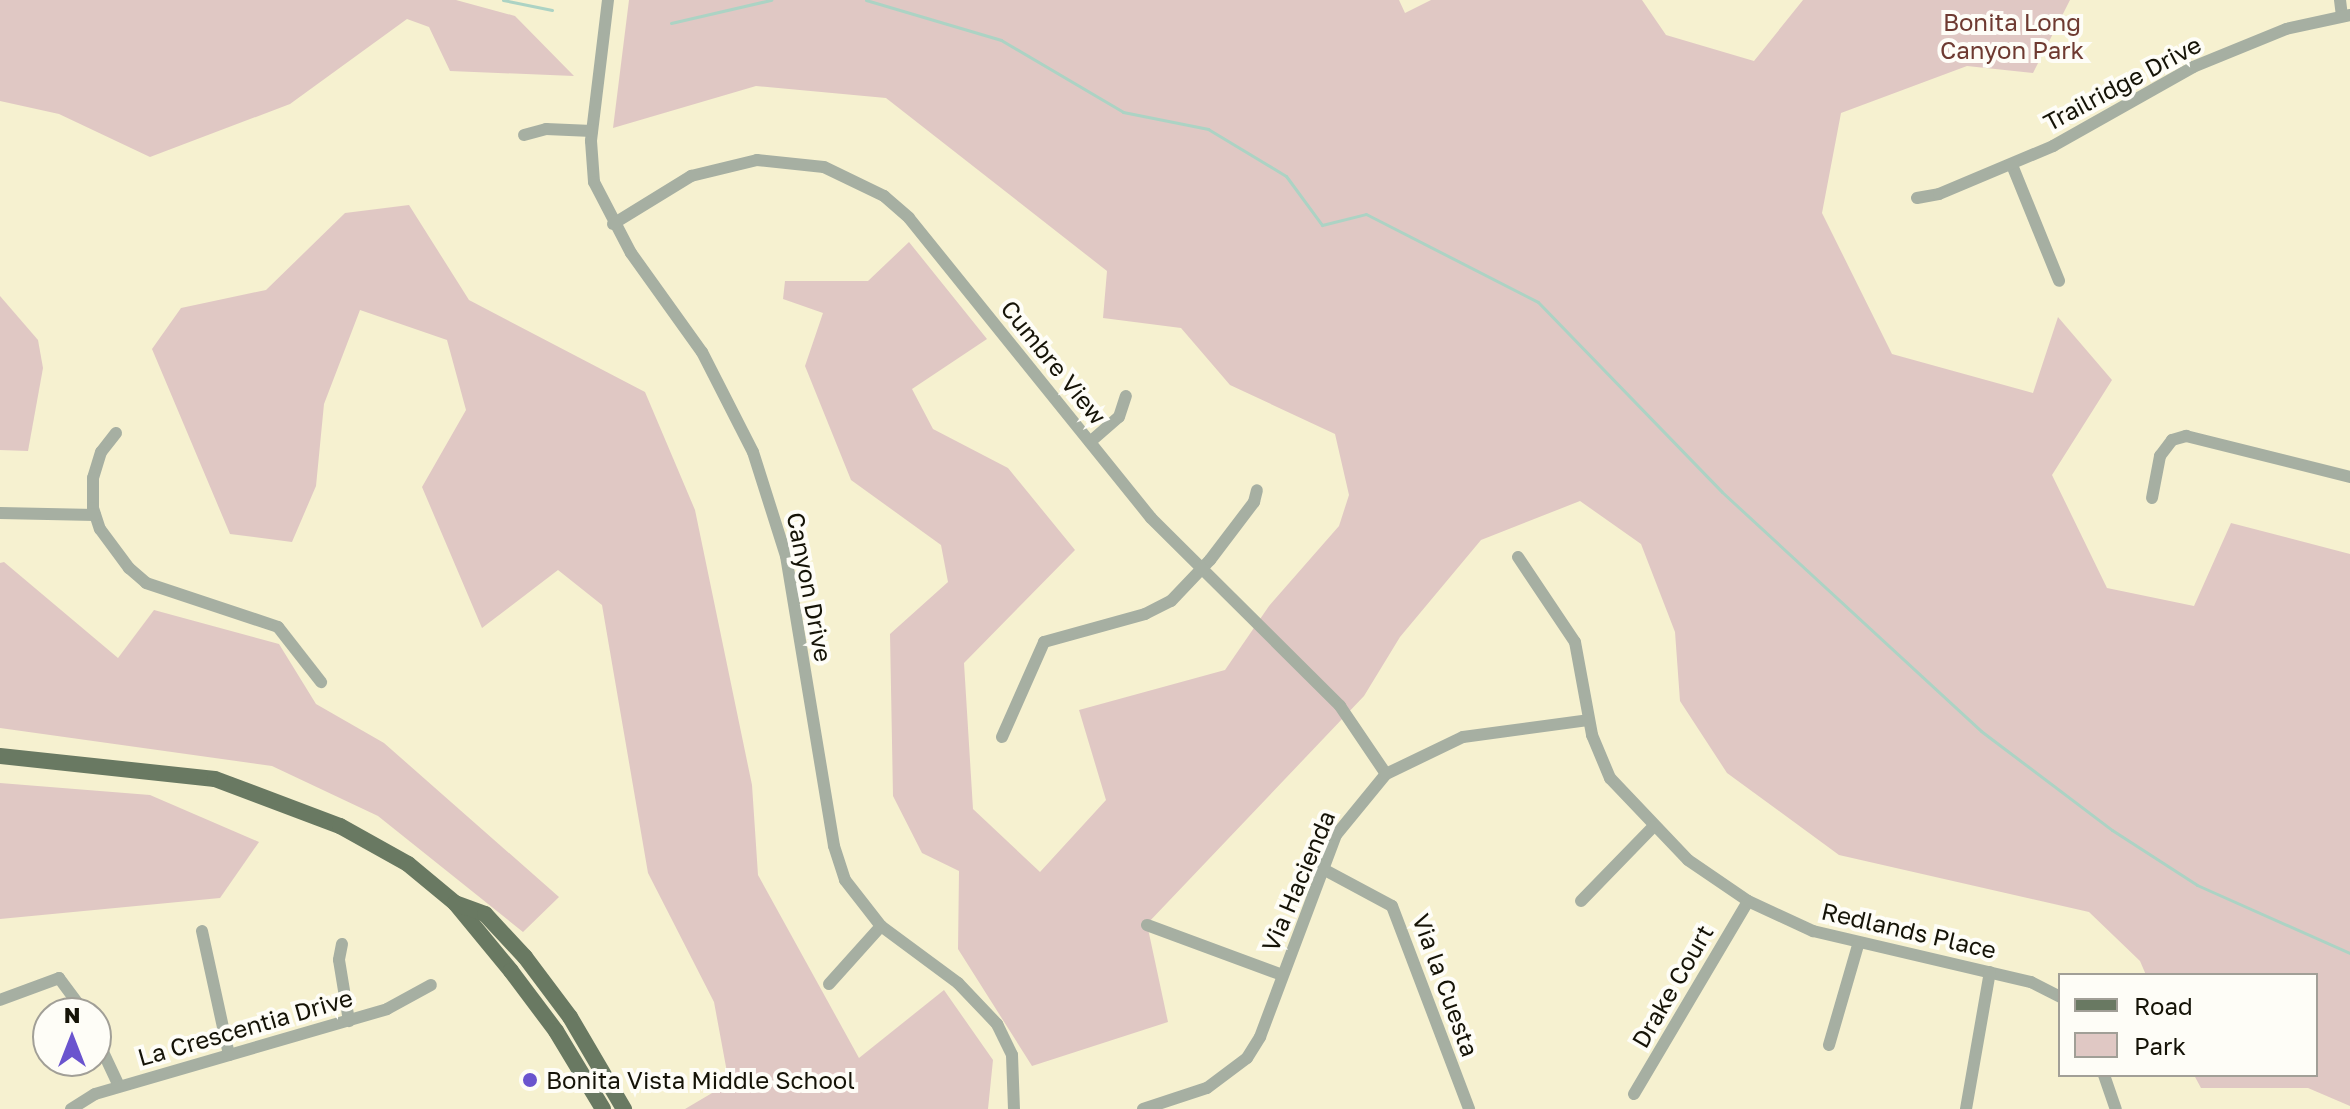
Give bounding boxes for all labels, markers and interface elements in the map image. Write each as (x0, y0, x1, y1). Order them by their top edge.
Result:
park label: Bonita Long Canyon Park (1940, 8, 2084, 64)
street label: Trailridge Drive (2038, 29, 2206, 137)
street label: Cumbre View (995, 294, 1113, 430)
street label: Canyon Drive (781, 510, 839, 664)
street label: Via Hacienda (1255, 806, 1341, 956)
street label: Redlands Place (1819, 896, 1999, 964)
street label: Via la Cuesta (1407, 910, 1485, 1060)
street label: Drake Court (1625, 919, 1719, 1053)
legend (2058, 973, 2318, 1077)
street label: La Crescentia Drive (134, 983, 356, 1071)
text: Road (2134, 991, 2193, 1020)
north arrow (32, 997, 112, 1077)
text: N (64, 1001, 80, 1028)
text: Park (2134, 1031, 2186, 1060)
place label: Bonita Vista Middle School (546, 1066, 855, 1094)
marker: Bonita Vista Middle School (521, 1071, 539, 1089)

